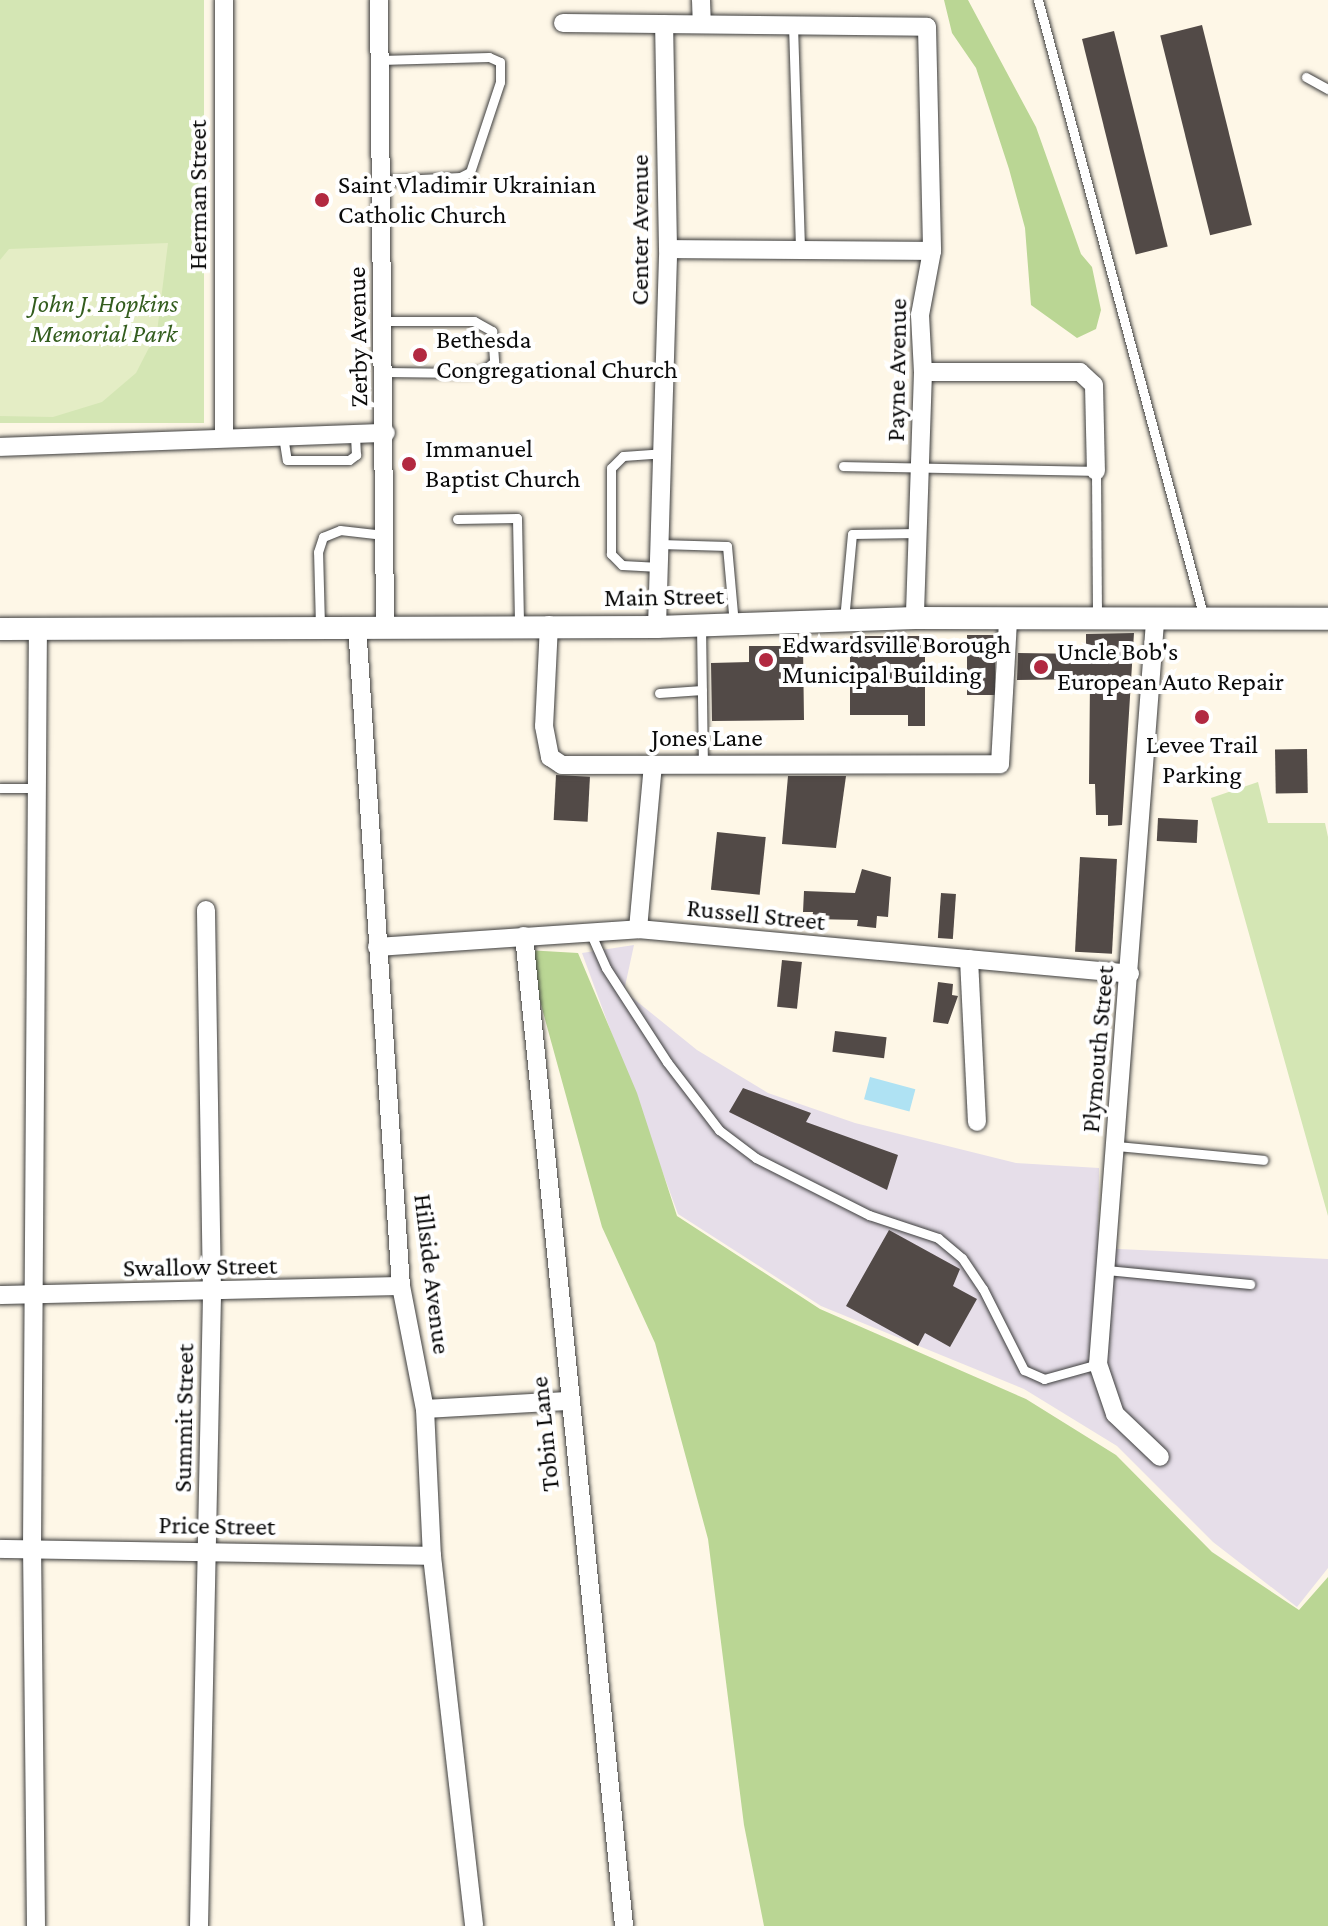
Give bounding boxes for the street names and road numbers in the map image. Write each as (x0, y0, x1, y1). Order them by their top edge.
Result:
street label: Herman Street (182, 120, 214, 270)
street label: Center Avenue (624, 154, 656, 306)
street label: Zerby Avenue (341, 266, 375, 408)
street label: Payne Avenue (880, 298, 914, 442)
street label: Main Street (604, 580, 724, 614)
street label: Jones Lane (651, 722, 763, 754)
street label: Russell Street (685, 892, 827, 938)
street label: Plymouth Street (1075, 964, 1121, 1134)
street label: Hillside Avenue (407, 1192, 457, 1356)
street label: Swallow Street (123, 1250, 277, 1284)
street label: Summit Street (167, 1343, 201, 1493)
street label: Tobin Lane (523, 1375, 567, 1493)
street label: Price Street (158, 1509, 276, 1543)

